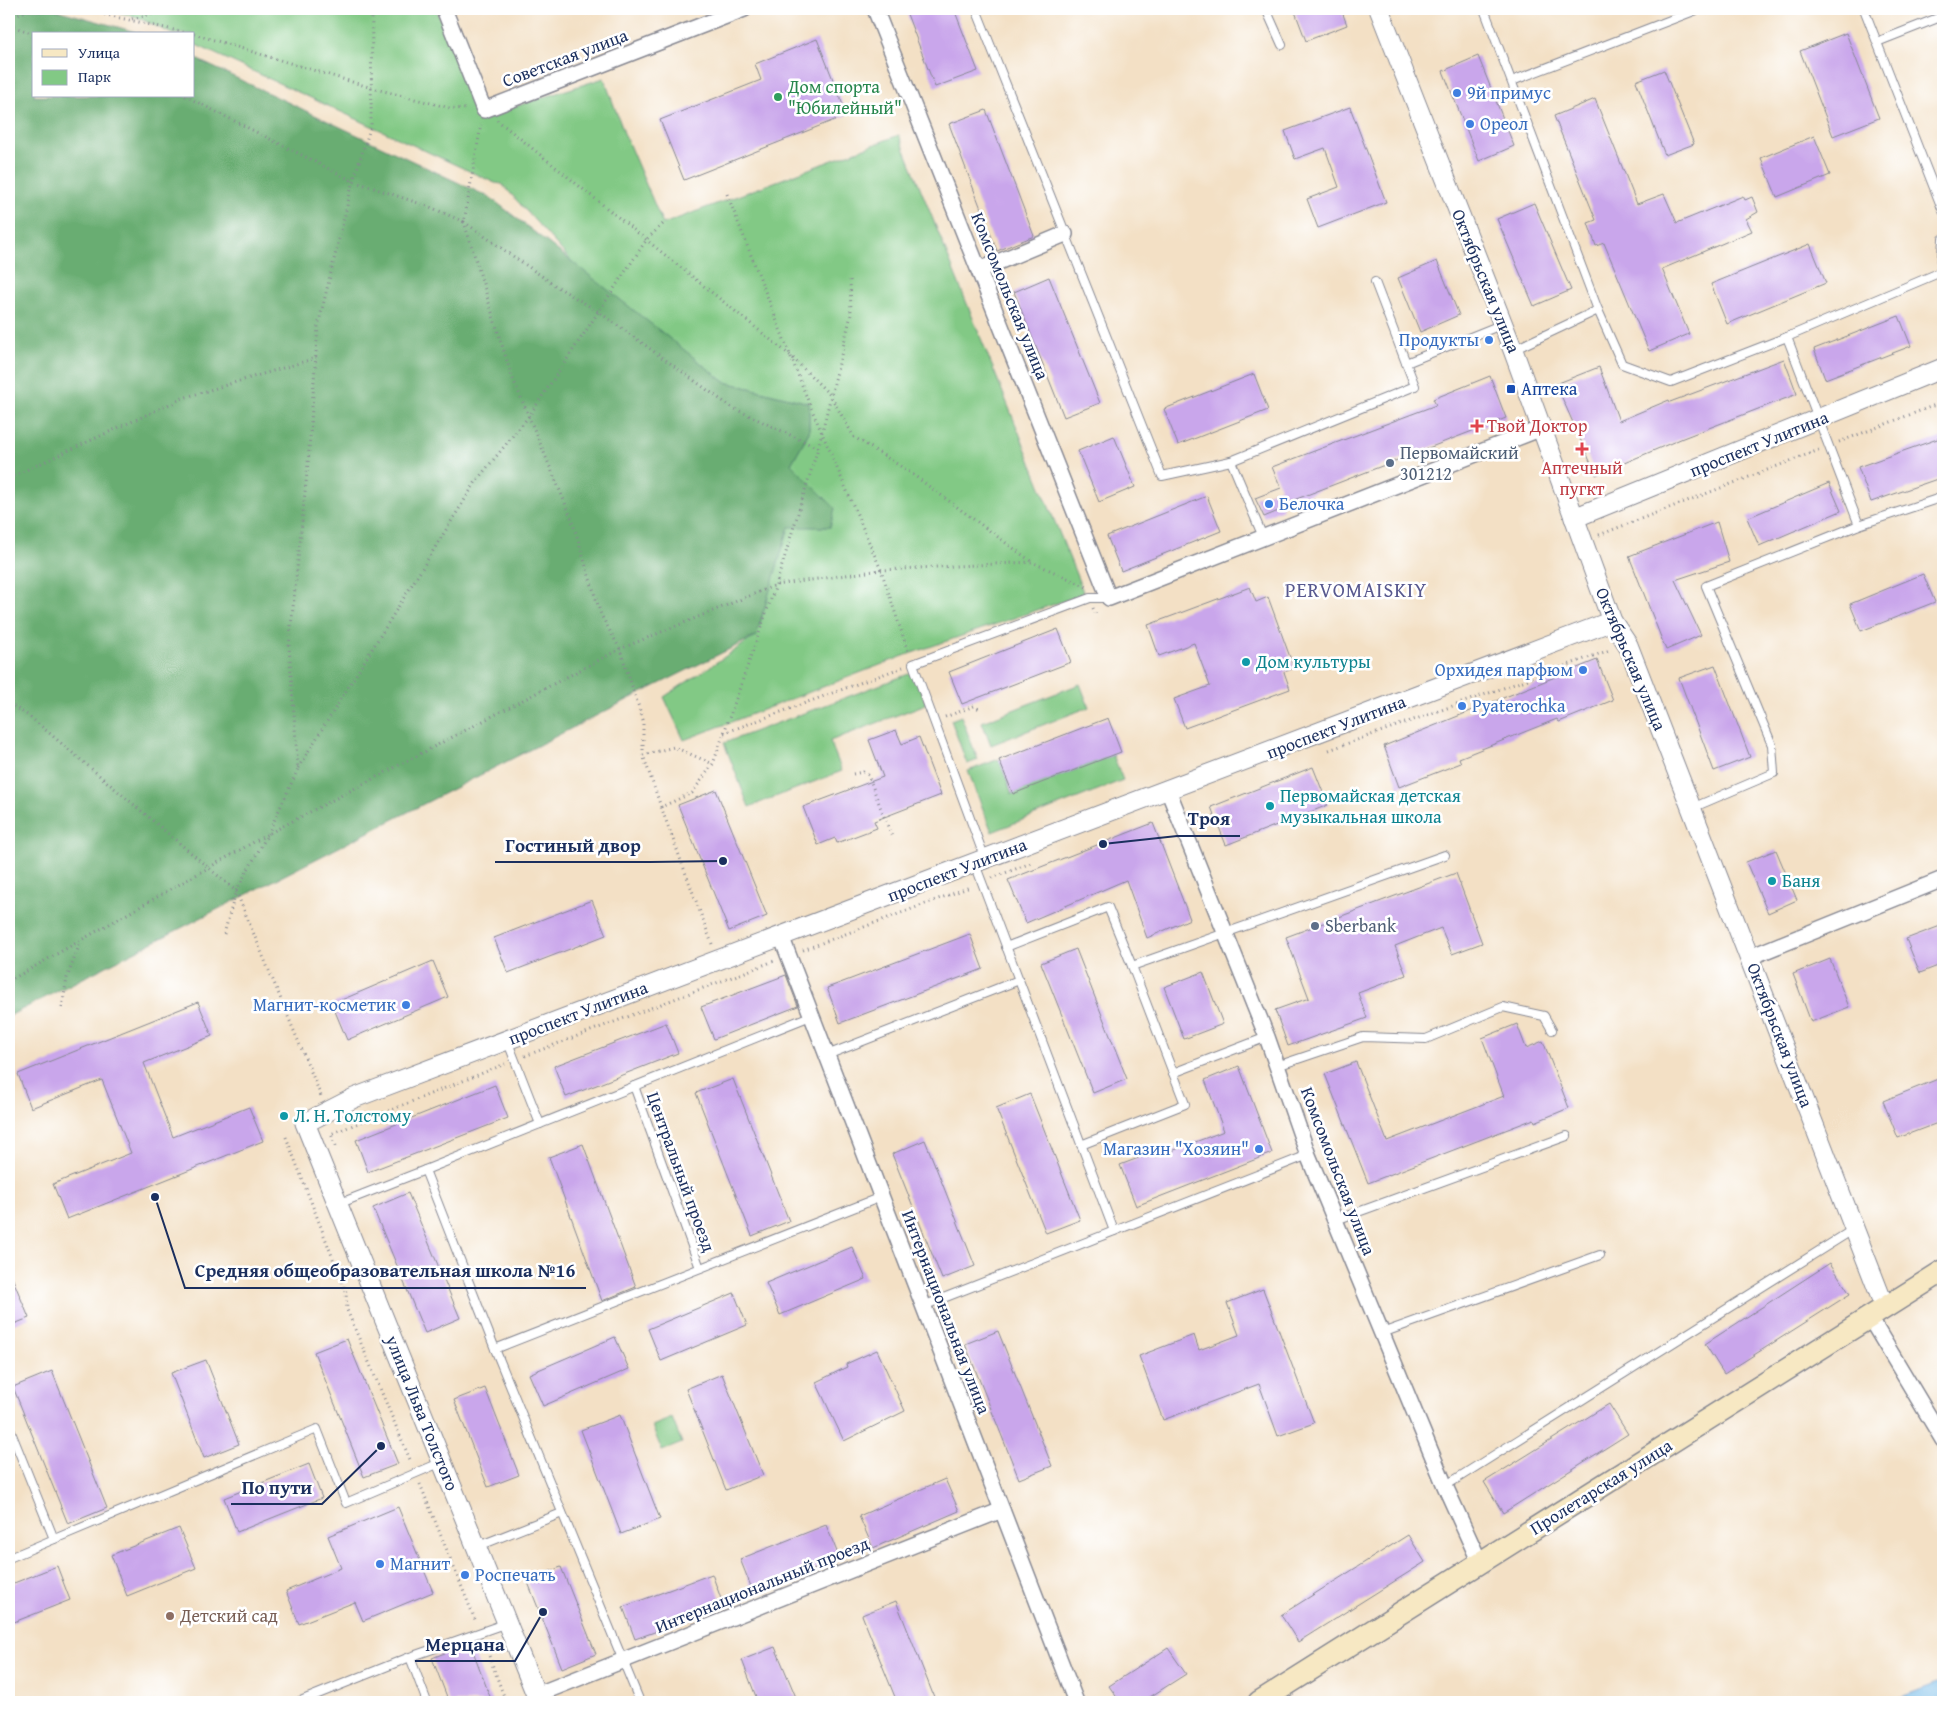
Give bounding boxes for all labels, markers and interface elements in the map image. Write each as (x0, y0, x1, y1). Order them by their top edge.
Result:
street label: Советская улица (498, 21, 632, 94)
legend (32, 32, 195, 98)
text: Улица (78, 42, 121, 63)
text: Парк (78, 66, 111, 87)
place label: Дом спорта "Юбилейный" (787, 73, 902, 121)
place label: 9й примус (1467, 79, 1551, 106)
marker: 9й примус (1451, 87, 1463, 99)
marker: Дом спорта "Юбилейный" (772, 91, 784, 103)
place label: Ореол (1480, 110, 1528, 137)
marker: Ореол (1464, 118, 1476, 130)
street label: Октябрьская улица (1445, 205, 1528, 357)
street label: Комсомольская улица (965, 208, 1057, 384)
place label: Продукты (1399, 326, 1479, 353)
marker: Продукты (1483, 334, 1495, 346)
place label: Аптека (1521, 375, 1578, 402)
marker: Аптека (1505, 383, 1517, 395)
street label: проспект Улитина (1685, 403, 1833, 484)
place label: Твой Доктор (1487, 412, 1588, 439)
marker: Твой Доктор (1471, 420, 1483, 432)
place label: Первомайский 301212 (1400, 439, 1519, 487)
marker: Аптечный пугкт (1576, 443, 1588, 455)
place label: Аптечный пугкт (1541, 454, 1623, 502)
marker: Первомайский 301212 (1384, 457, 1396, 469)
place label: Белочка (1279, 490, 1345, 517)
marker: Белочка (1263, 498, 1275, 510)
district label: PERVOMAISKIY (1285, 575, 1427, 604)
street label: Октябрьская улица (1589, 583, 1674, 735)
place label: Дом культуры (1255, 648, 1371, 675)
marker: Дом культуры (1240, 656, 1252, 668)
place label: Орхидея парфюм (1435, 656, 1573, 683)
marker: Орхидея парфюм (1577, 664, 1589, 676)
street label: проспект Улитина (1262, 687, 1410, 766)
place label: Pyaterochka (1472, 692, 1566, 719)
marker: Pyaterochka (1456, 700, 1468, 712)
place label: Первомайская детская музыкальная школа (1280, 782, 1461, 830)
marker: Первомайская детская музыкальная школа (1264, 800, 1276, 812)
callout: Троя (1177, 802, 1240, 836)
text: Троя (1188, 804, 1230, 832)
callout: Гостиный двор (495, 828, 650, 862)
street label: проспект Улитина (883, 830, 1031, 909)
text: Гостиный двор (505, 831, 641, 859)
place label: Баня (1782, 867, 1820, 894)
marker: Баня (1766, 875, 1778, 887)
place label: Sberbank (1325, 912, 1397, 939)
marker: Sberbank (1309, 920, 1321, 932)
street label: Октябрьская улица (1740, 958, 1821, 1112)
street label: проспект Улитина (504, 973, 652, 1052)
place label: Магнит-косметик (253, 991, 397, 1018)
marker: Магнит-косметик (400, 999, 412, 1011)
street label: Комсомольская улица (1294, 1083, 1383, 1259)
street label: Центральный проезд (640, 1088, 723, 1256)
place label: Л. Н. Толстому (294, 1102, 411, 1129)
marker: Л. Н. Толстому (278, 1110, 290, 1122)
place label: Магазин "Хозяин" (1103, 1135, 1249, 1162)
marker: Магазин "Хозяин" (1253, 1143, 1265, 1155)
street label: Интернациональная улица (895, 1206, 998, 1418)
callout: Средняя общеобразовательная школа №16 (185, 1254, 586, 1288)
text: Средняя общеобразовательная школа №16 (195, 1256, 575, 1284)
street label: улица Льва Толстого (379, 1330, 466, 1495)
street label: Пролетарская улица (1524, 1432, 1678, 1541)
callout: По пути (231, 1470, 322, 1504)
text: По пути (242, 1473, 312, 1501)
street label: Интернациональный проезд (651, 1529, 873, 1640)
place label: Магнит (390, 1550, 450, 1577)
marker: Магнит (374, 1558, 386, 1570)
place label: Роспечать (475, 1561, 556, 1588)
marker: Роспечать (459, 1569, 471, 1581)
place label: Детский сад (179, 1602, 278, 1629)
marker: Детский сад (164, 1610, 176, 1622)
callout: Мерцана (415, 1627, 515, 1661)
text: Мерцана (425, 1630, 505, 1658)

